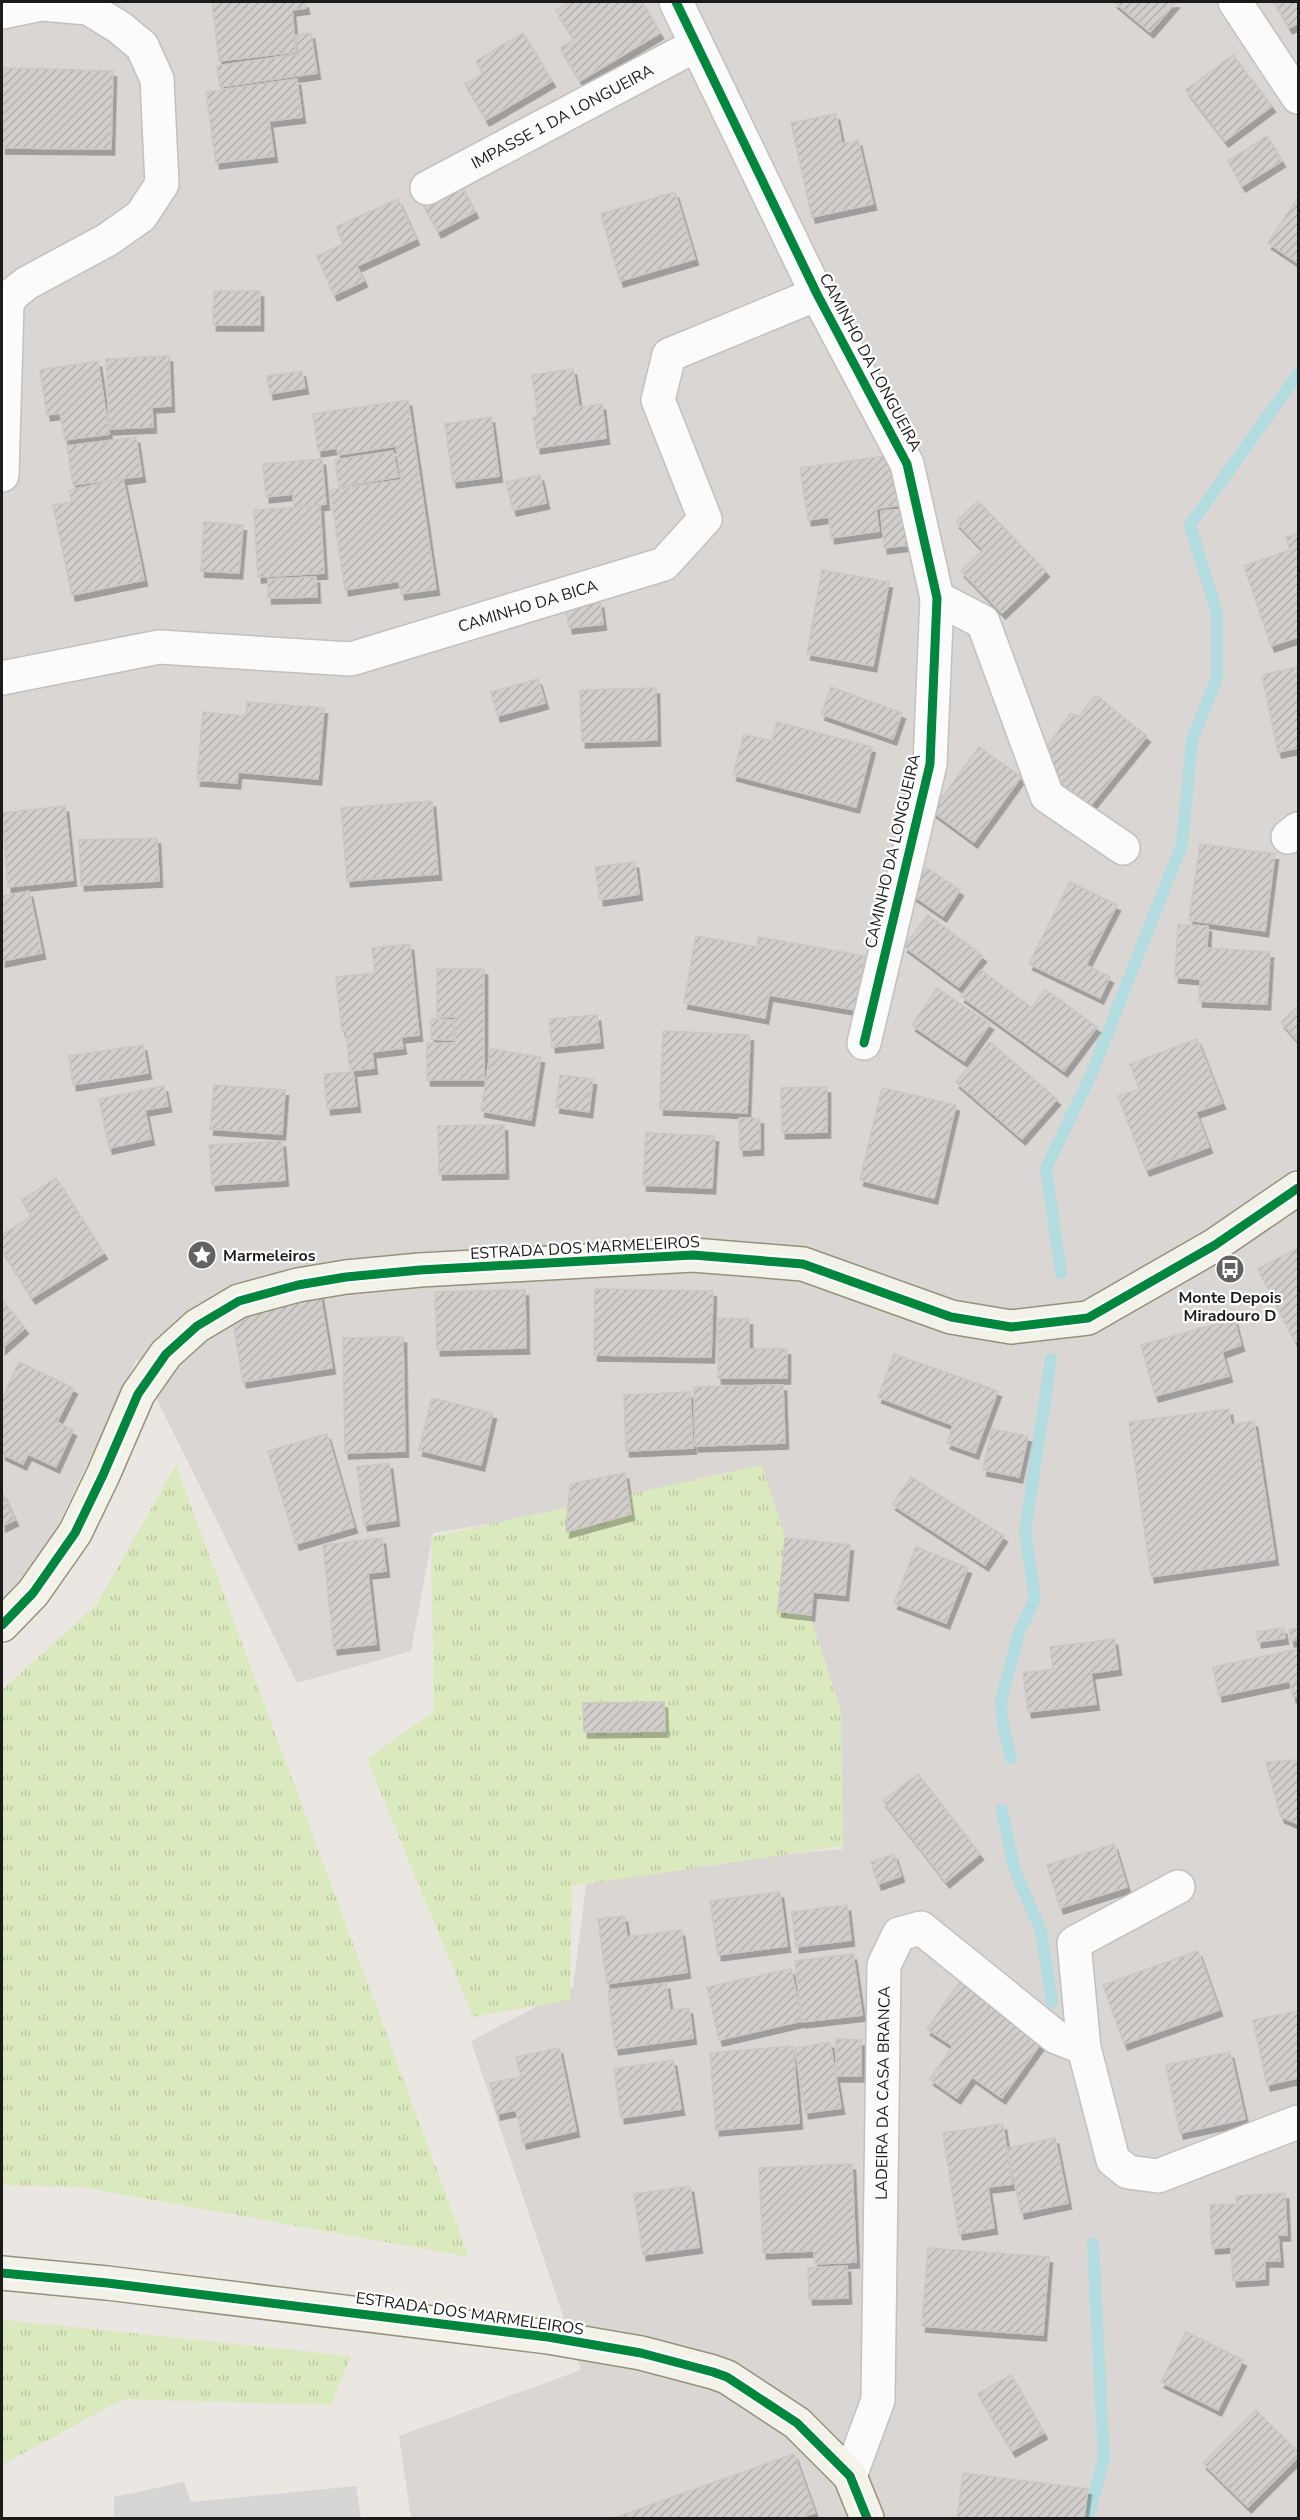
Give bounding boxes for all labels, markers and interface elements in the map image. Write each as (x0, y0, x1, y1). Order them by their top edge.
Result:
street label: IMPASSE 1 DA LONGUEIRA (467, 59, 658, 175)
street label: CAMINHO DA LONGUEIRA (814, 270, 927, 456)
street label: CAMINHO DA BICA (455, 575, 601, 638)
street label: CAMINHO DA LONGUEIRA (860, 752, 926, 951)
street label: ESTRADA DOS MARMELEIROS (470, 1231, 701, 1265)
place icon: Marmeleiros (186, 1239, 218, 1271)
place label: Marmeleiros (223, 1245, 316, 1267)
bus stop icon: Monte Depois Miradouro D (1214, 1253, 1246, 1285)
place label: Monte Depois Miradouro D (1178, 1287, 1282, 1327)
street label: LADEIRA DA CASA BRANCA (871, 1986, 896, 2200)
street label: ESTRADA DOS MARMELEIROS (354, 2287, 585, 2341)

